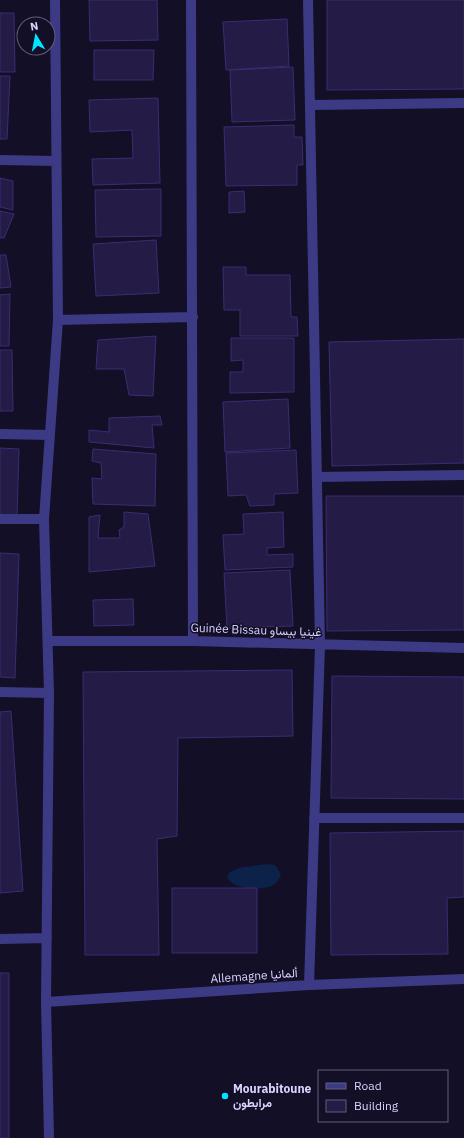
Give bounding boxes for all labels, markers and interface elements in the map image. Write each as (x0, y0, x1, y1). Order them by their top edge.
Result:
north arrow (16, 16, 56, 56)
text: N (29, 19, 39, 34)
street label: Guinée Bissau غينيا بيساو (190, 620, 322, 640)
street label: Allemagne ألمانيا (210, 965, 298, 986)
legend (318, 1070, 448, 1122)
text: Road (354, 1078, 382, 1093)
place label: Mourabitoune مرابطون (233, 1081, 312, 1111)
marker: Mourabitoune مرابطون (220, 1091, 230, 1101)
text: Building (354, 1098, 399, 1113)

